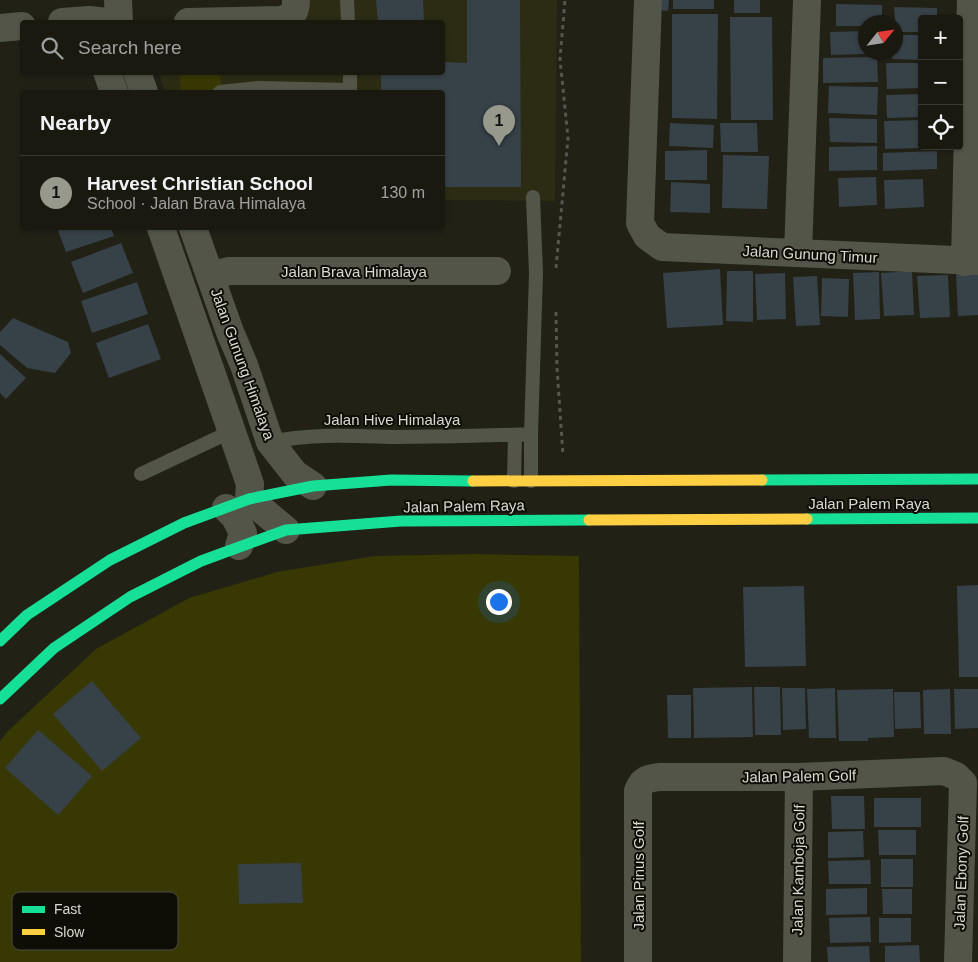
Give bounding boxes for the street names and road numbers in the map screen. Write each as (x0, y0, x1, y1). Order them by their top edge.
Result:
street label: Jalan Gunung Timur (742, 242, 878, 266)
street label: Jalan Brava Himalaya (281, 263, 428, 280)
street label: Jalan Gunung Himalaya (208, 286, 279, 443)
street label: Jalan Hive Himalaya (324, 411, 461, 428)
street label: Jalan Palem Raya (808, 495, 931, 512)
street label: Jalan Palem Raya (403, 496, 526, 516)
street label: Jalan Palem Golf (742, 766, 857, 785)
street label: Jalan Kamboja Golf (788, 804, 808, 936)
street label: Jalan Ebony Golf (951, 815, 972, 930)
street label: Jalan Pinus Golf (630, 821, 647, 931)

